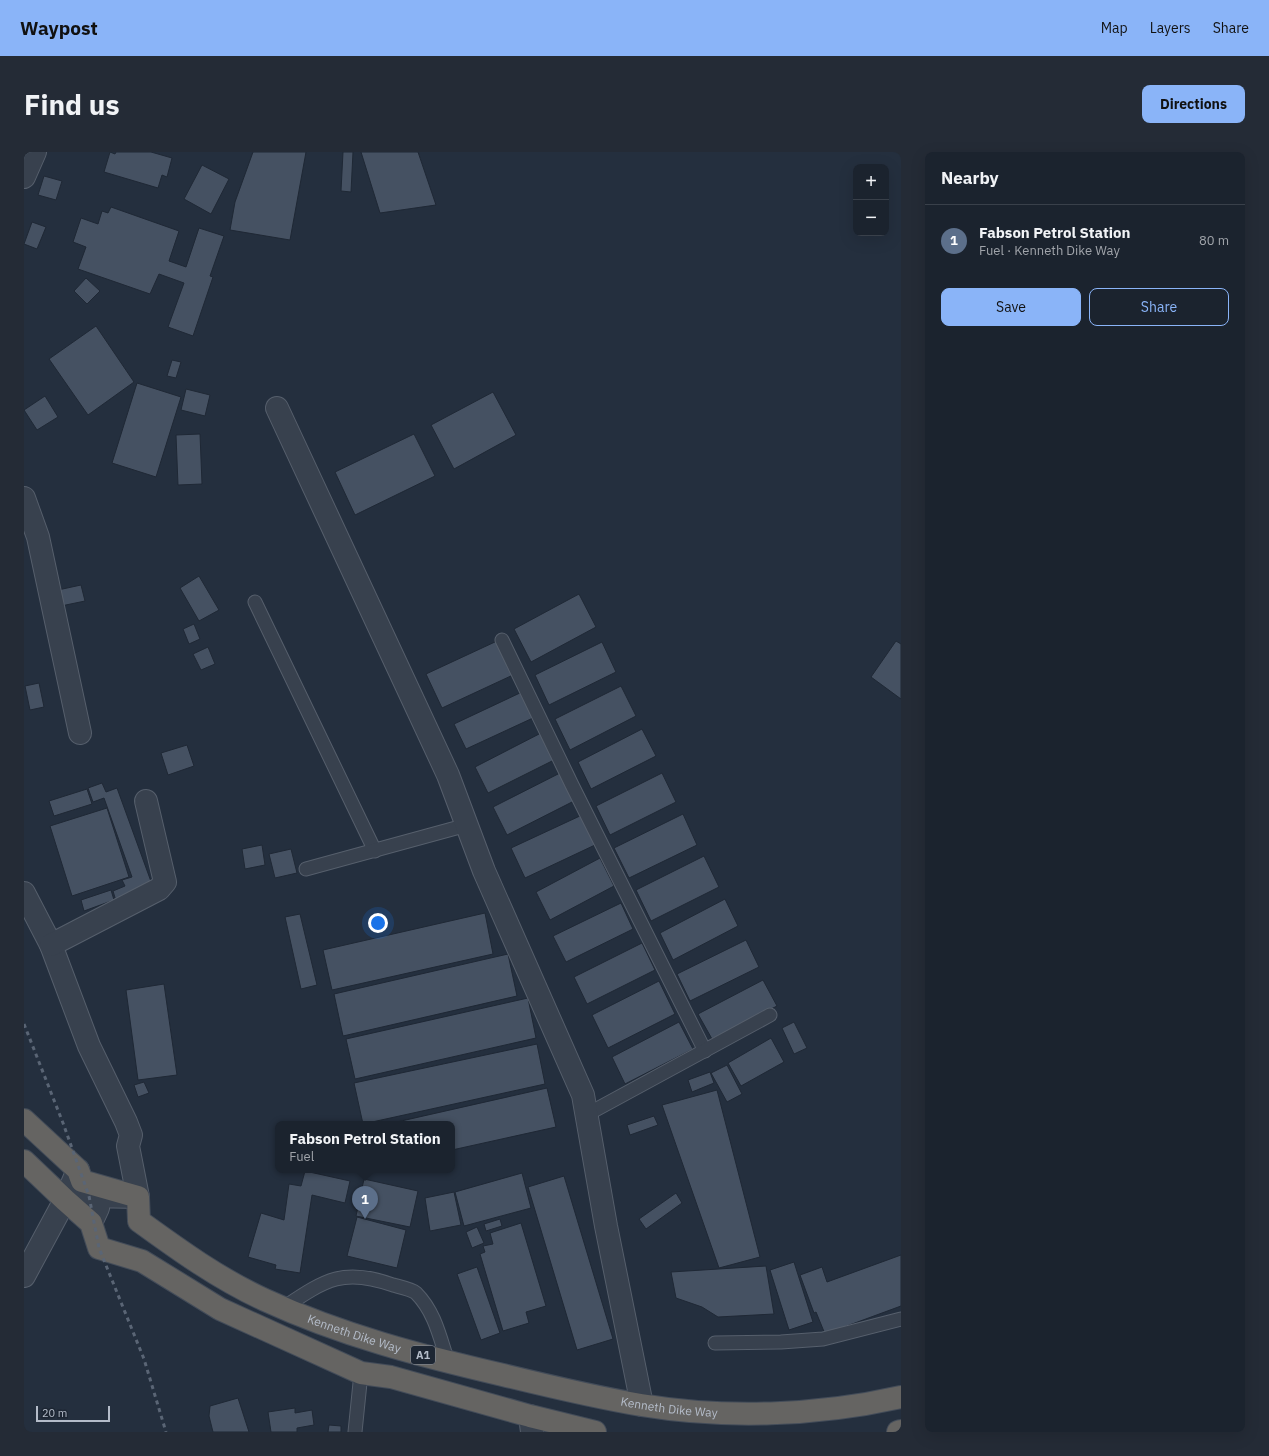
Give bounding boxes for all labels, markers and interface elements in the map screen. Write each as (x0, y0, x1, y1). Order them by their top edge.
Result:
text: Waypost (20, 16, 98, 40)
text: Map (1101, 19, 1128, 37)
text: Layers (1150, 19, 1191, 37)
text: Share (1213, 19, 1249, 37)
button: Directions (1142, 85, 1245, 123)
text: Find us (24, 86, 120, 123)
map controls (853, 164, 889, 236)
button: + (853, 164, 889, 200)
text: Nearby (941, 167, 999, 189)
button: − (853, 200, 889, 236)
text: Fabson Petrol Station (979, 223, 1131, 242)
text: 1 (950, 232, 958, 249)
text: 80 m (1199, 232, 1229, 249)
text: Fuel · Kenneth Dike Way (979, 242, 1120, 259)
button: Save (941, 288, 1081, 326)
button: Share (1089, 288, 1229, 326)
your location (368, 913, 388, 933)
popup (275, 1121, 455, 1173)
text: Fabson Petrol Station (289, 1129, 441, 1148)
text: Fuel (289, 1148, 314, 1165)
pin: 1 (352, 1186, 378, 1219)
street label: Kenneth Dike Way (305, 1311, 403, 1356)
road number: A1 (411, 1346, 435, 1364)
street label: Kenneth Dike Way (619, 1394, 718, 1420)
scale bar (36, 1404, 110, 1423)
text: 20 m (42, 1406, 67, 1420)

